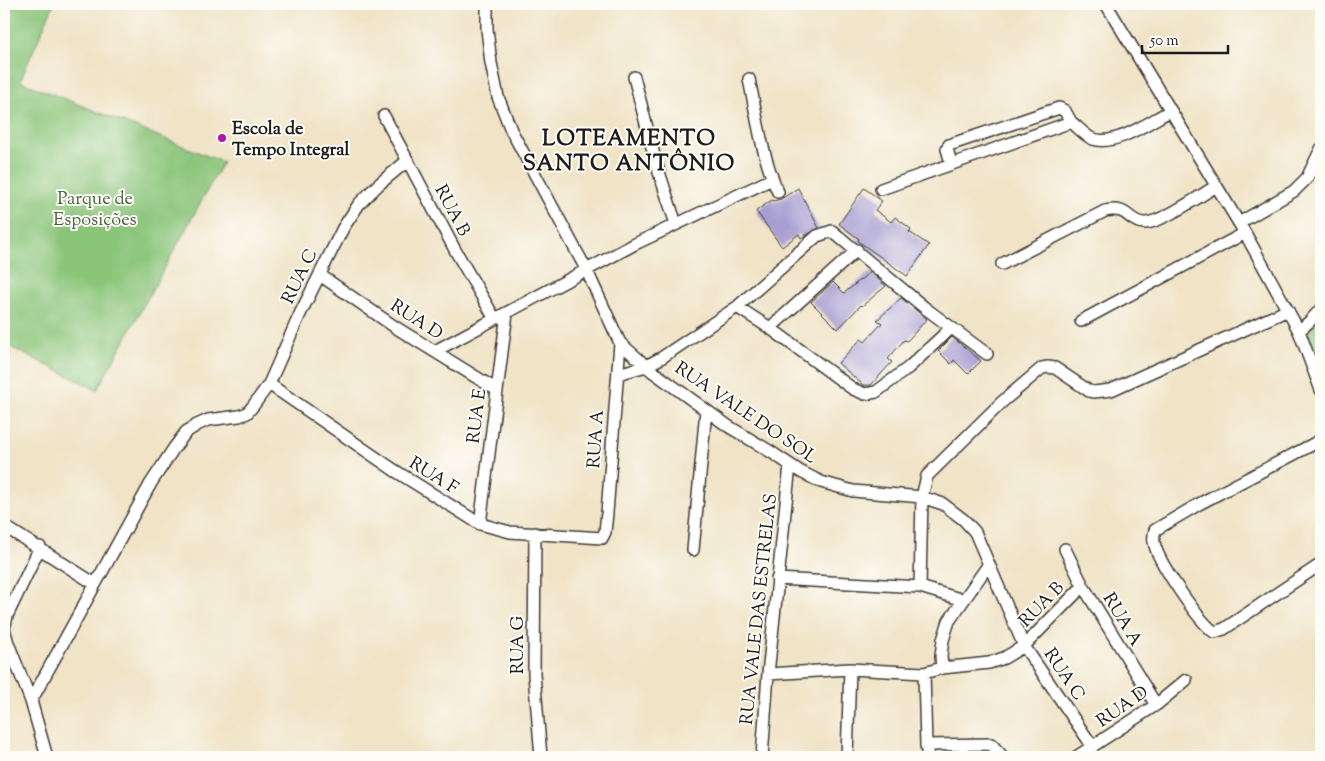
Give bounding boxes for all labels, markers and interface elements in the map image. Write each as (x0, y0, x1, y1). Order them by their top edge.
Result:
scale bar (1142, 22, 1229, 54)
text: 50 m (1149, 31, 1179, 52)
place label: Escola de Tempo Integral (232, 117, 351, 164)
district label: LOTEAMENTO SANTO ANTÔNIO (523, 124, 735, 181)
marker: Escola de Tempo Integral (216, 132, 228, 144)
street label: RUA B (427, 180, 476, 241)
park label: Parque de Esposições (53, 187, 137, 234)
street label: RUA C (276, 245, 325, 309)
street label: RUA D (384, 294, 447, 347)
street label: RUA VALE DO SOL (669, 356, 821, 471)
street label: RUA E (462, 387, 494, 445)
street label: RUA A (582, 409, 612, 469)
street label: RUA F (403, 451, 463, 502)
street label: RUA VALE DAS ESTRELAS (735, 492, 785, 726)
street label: RUA B (1014, 576, 1071, 634)
street label: RUA A (1095, 588, 1148, 652)
street label: RUA G (506, 615, 532, 674)
street label: RUA C (1036, 644, 1090, 707)
street label: RUA D (1092, 680, 1154, 735)

